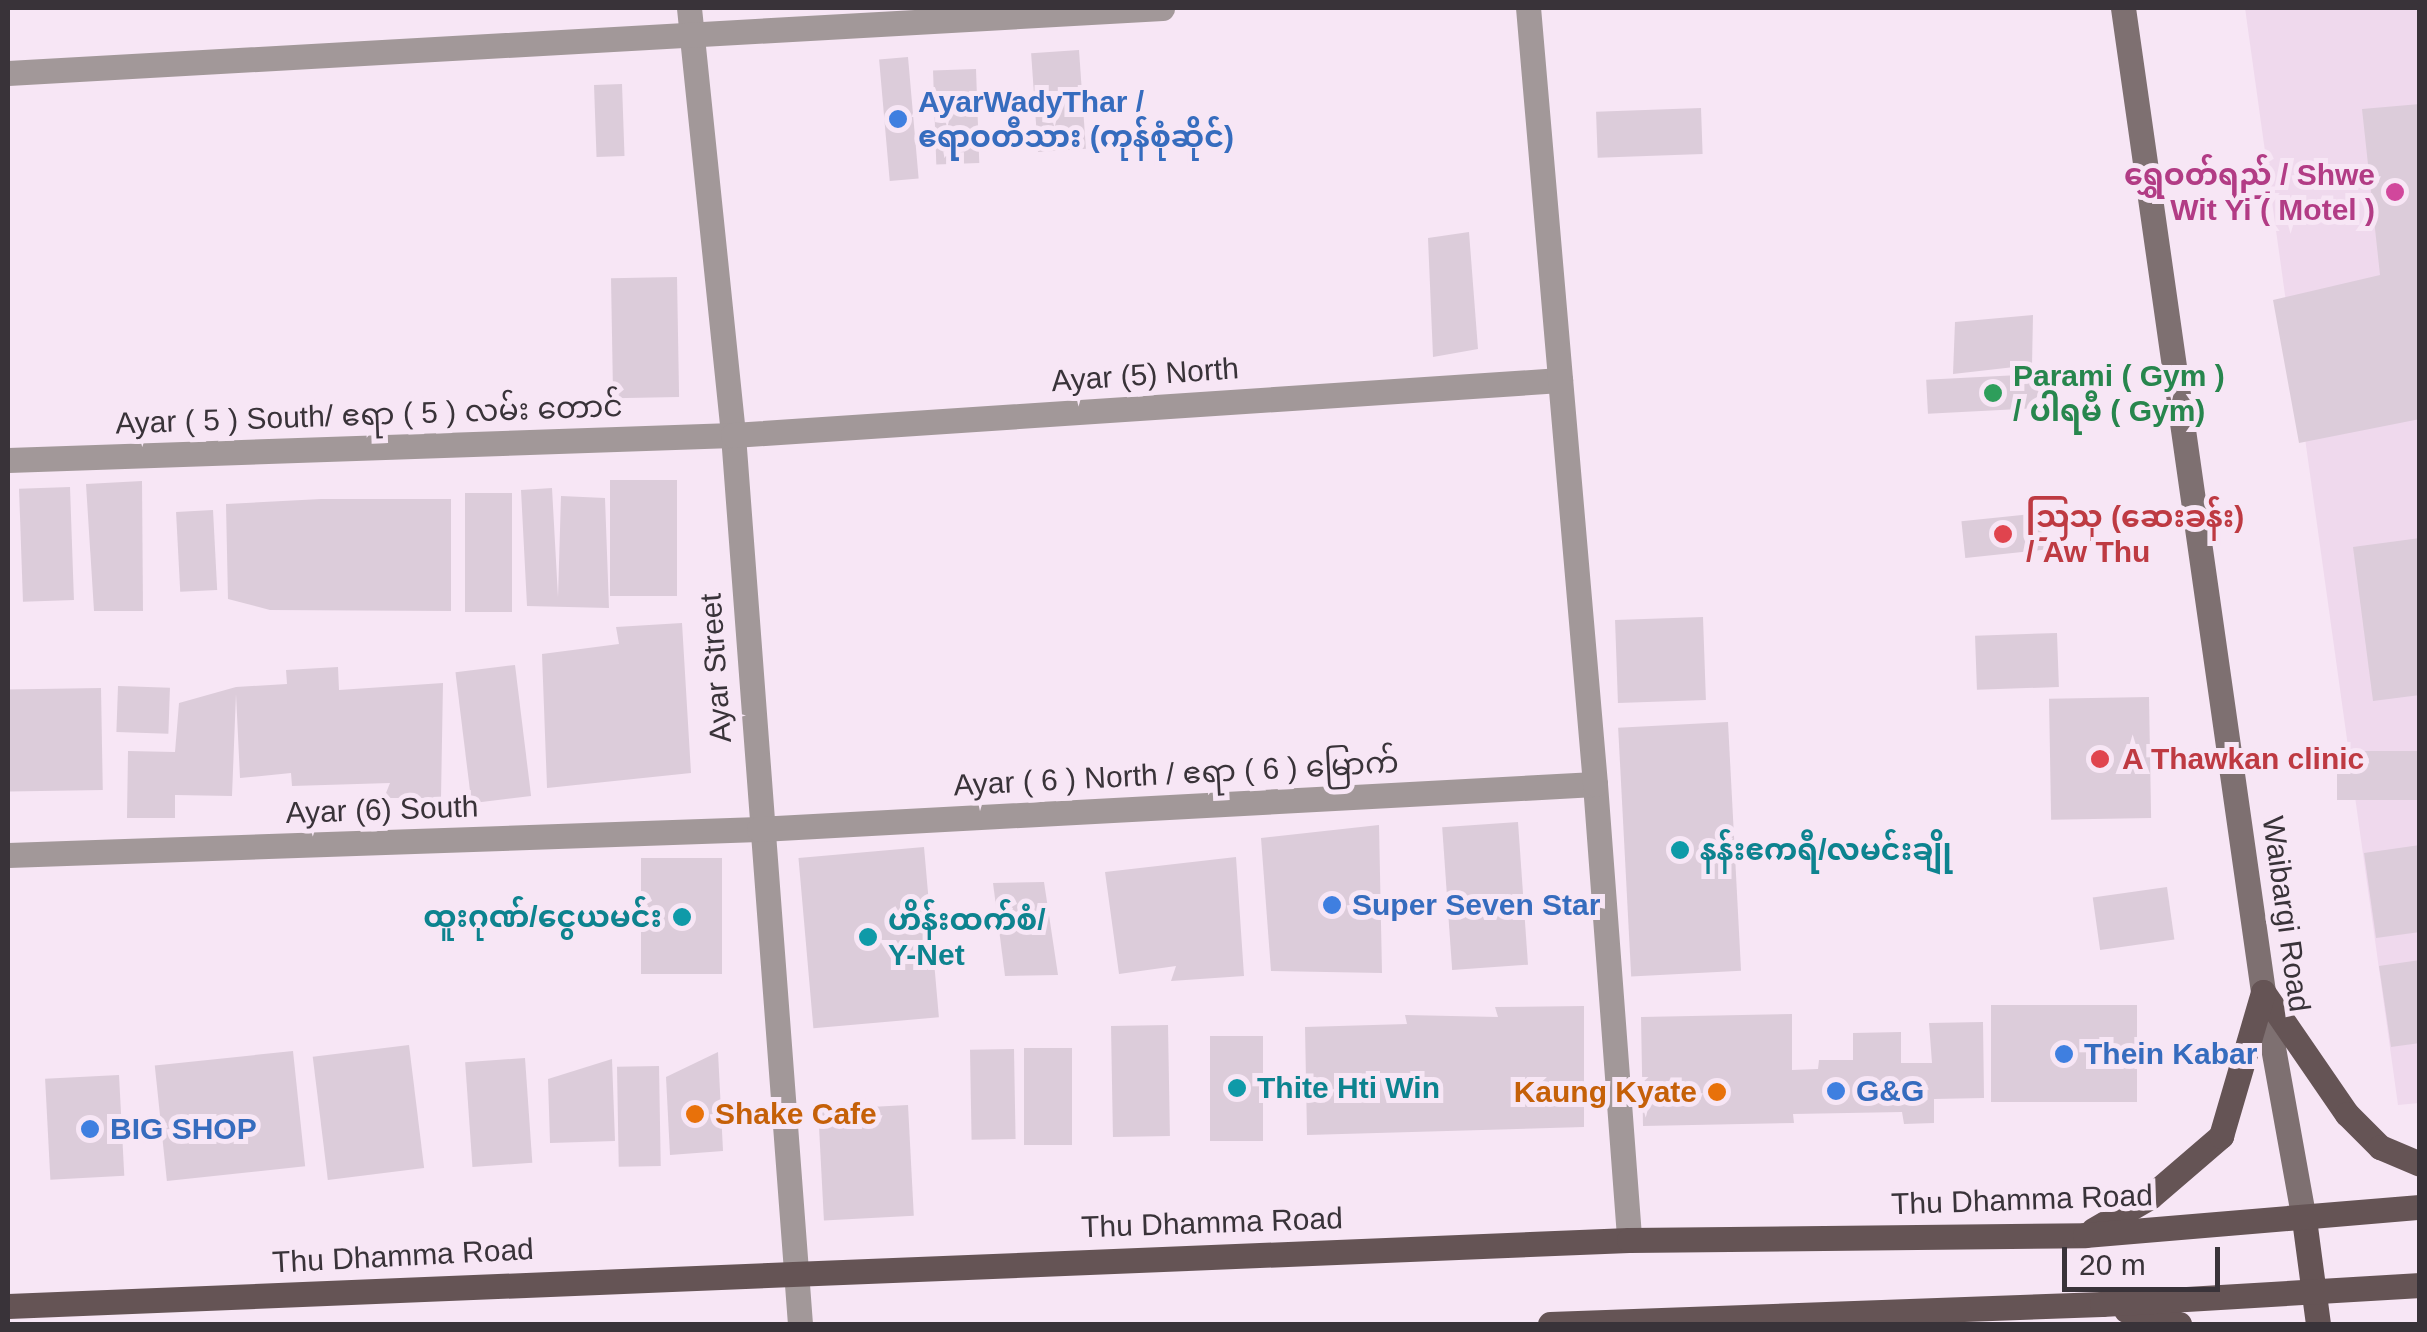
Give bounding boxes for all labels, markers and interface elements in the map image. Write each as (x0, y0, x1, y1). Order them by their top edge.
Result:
place label: AyarWadyThar / ဧရာဝတီသား (ကုန်စုံဆိုင်) (918, 84, 1234, 154)
marker: AyarWadyThar / ဧရာဝတီသား (ကုန်စုံဆိုင်) (887, 108, 909, 130)
place label: ရွှေဝတ်ရည် / Shwe Wit Yi ( Motel ) (2124, 157, 2375, 228)
marker: ရွှေဝတ်ရည် / Shwe Wit Yi ( Motel ) (2384, 181, 2406, 203)
street label: Ayar (5) North (1050, 350, 1240, 400)
place label: Parami ( Gym ) / ပါရမီ ( Gym) (2013, 358, 2225, 428)
marker: Parami ( Gym ) / ပါရမီ ( Gym) (1982, 382, 2004, 404)
street label: Ayar ( 5 ) South/ ဧရာ ( 5 ) လမ်း တောင် (115, 388, 623, 442)
place label: သြသု (ဆေးခန်း) / Aw Thu (2026, 499, 2244, 570)
marker: သြသု (ဆေးခန်း) / Aw Thu (1990, 521, 2016, 547)
street label: Ayar Street (693, 592, 739, 744)
place label: A Thawkan clinic (2122, 741, 2365, 777)
street label: Ayar ( 6 ) North / ဧရာ ( 6 ) မြောက် (952, 744, 1400, 804)
marker: A Thawkan clinic (2087, 746, 2113, 772)
street label: Ayar (6) South (285, 789, 479, 831)
street label: Waibargi Road (2254, 814, 2318, 1014)
place label: နန်းဧကရီ/လမင်းချို (1700, 832, 1953, 868)
marker: နန်းဧကရီ/လမင်းချို (1669, 839, 1691, 861)
place label: Super Seven Star (1352, 887, 1600, 923)
marker: Super Seven Star (1321, 894, 1343, 916)
place label: ထူးဂုဏ်/ငွေယမင်း (423, 899, 662, 935)
place label: ဟိန်းထက်စံ/ Y-Net (888, 902, 1045, 972)
marker: ထူးဂုဏ်/ငွေယမင်း (671, 906, 693, 928)
marker: ဟိန်းထက်စံ/ Y-Net (857, 926, 879, 948)
place label: Thein Kabar (2084, 1036, 2257, 1072)
marker: Thein Kabar (2053, 1043, 2075, 1065)
place label: Thite Hti Win (1257, 1070, 1440, 1106)
place label: G&G (1856, 1073, 1924, 1109)
place label: Kaung Kyate (1514, 1074, 1697, 1110)
marker: Thite Hti Win (1226, 1077, 1248, 1099)
marker: G&G (1825, 1080, 1847, 1102)
marker: Kaung Kyate (1706, 1081, 1728, 1103)
place label: Shake Cafe (715, 1096, 877, 1132)
marker: Shake Cafe (684, 1103, 706, 1125)
place label: BIG SHOP (110, 1111, 257, 1147)
marker: BIG SHOP (79, 1118, 101, 1140)
street label: Thu Dhamma Road (1891, 1177, 2153, 1223)
street label: Thu Dhamma Road (1081, 1200, 1343, 1246)
scale bar (2067, 1227, 2224, 1289)
street label: Thu Dhamma Road (271, 1231, 535, 1281)
text: 20 m (2079, 1248, 2146, 1281)

